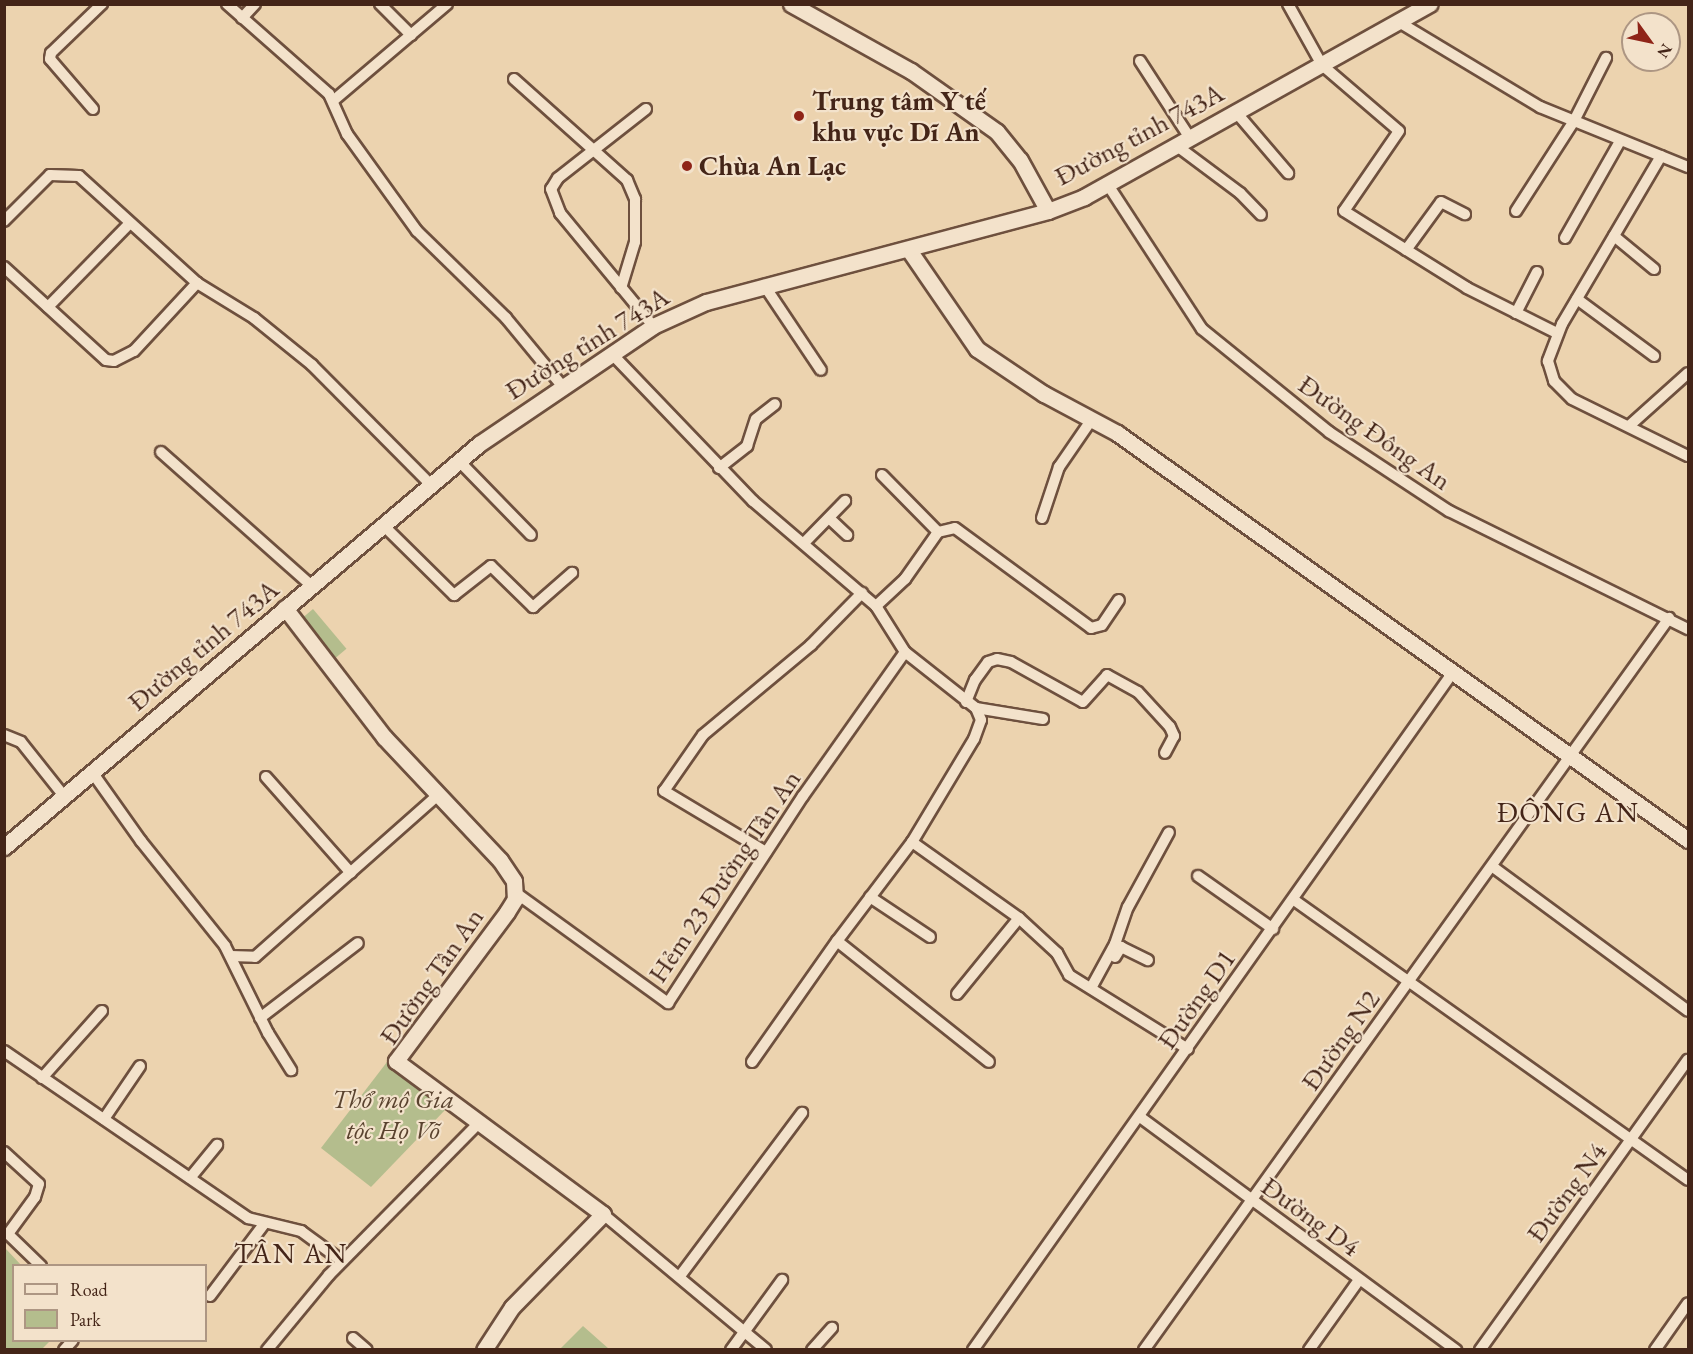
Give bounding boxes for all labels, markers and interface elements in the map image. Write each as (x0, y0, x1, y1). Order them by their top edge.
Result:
north arrow (1621, 12, 1681, 72)
text: N (1653, 40, 1677, 62)
street label: Đường tỉnh 743A (1049, 76, 1229, 192)
place label: Trung tâm Y tế khu vực Dĩ An (812, 84, 986, 147)
marker: Trung tâm Y tế khu vực Dĩ An (790, 107, 808, 125)
place label: Chùa An Lạc (699, 150, 846, 182)
marker: Chùa An Lạc (680, 159, 694, 173)
street label: Đường tỉnh 743A (499, 280, 675, 406)
street label: Đường Đông An (1293, 368, 1457, 496)
street label: Đường tỉnh 743A (121, 573, 285, 717)
street label: Hẻm 23 Đường Tân An (641, 764, 807, 988)
district label: ĐÔNG AN (1497, 795, 1639, 829)
street label: Đường Tân An (372, 902, 490, 1050)
street label: Đường D1 (1150, 943, 1242, 1055)
street label: Đường N2 (1294, 984, 1386, 1096)
park label: Thổ mộ Gia tộc Họ Võ (332, 1082, 454, 1145)
street label: Đường N4 (1519, 1136, 1613, 1248)
street label: Đường D4 (1255, 1169, 1367, 1263)
district label: TÂN AN (234, 1236, 348, 1270)
legend (12, 1264, 207, 1342)
text: Road (70, 1278, 108, 1301)
text: Park (70, 1308, 101, 1331)

